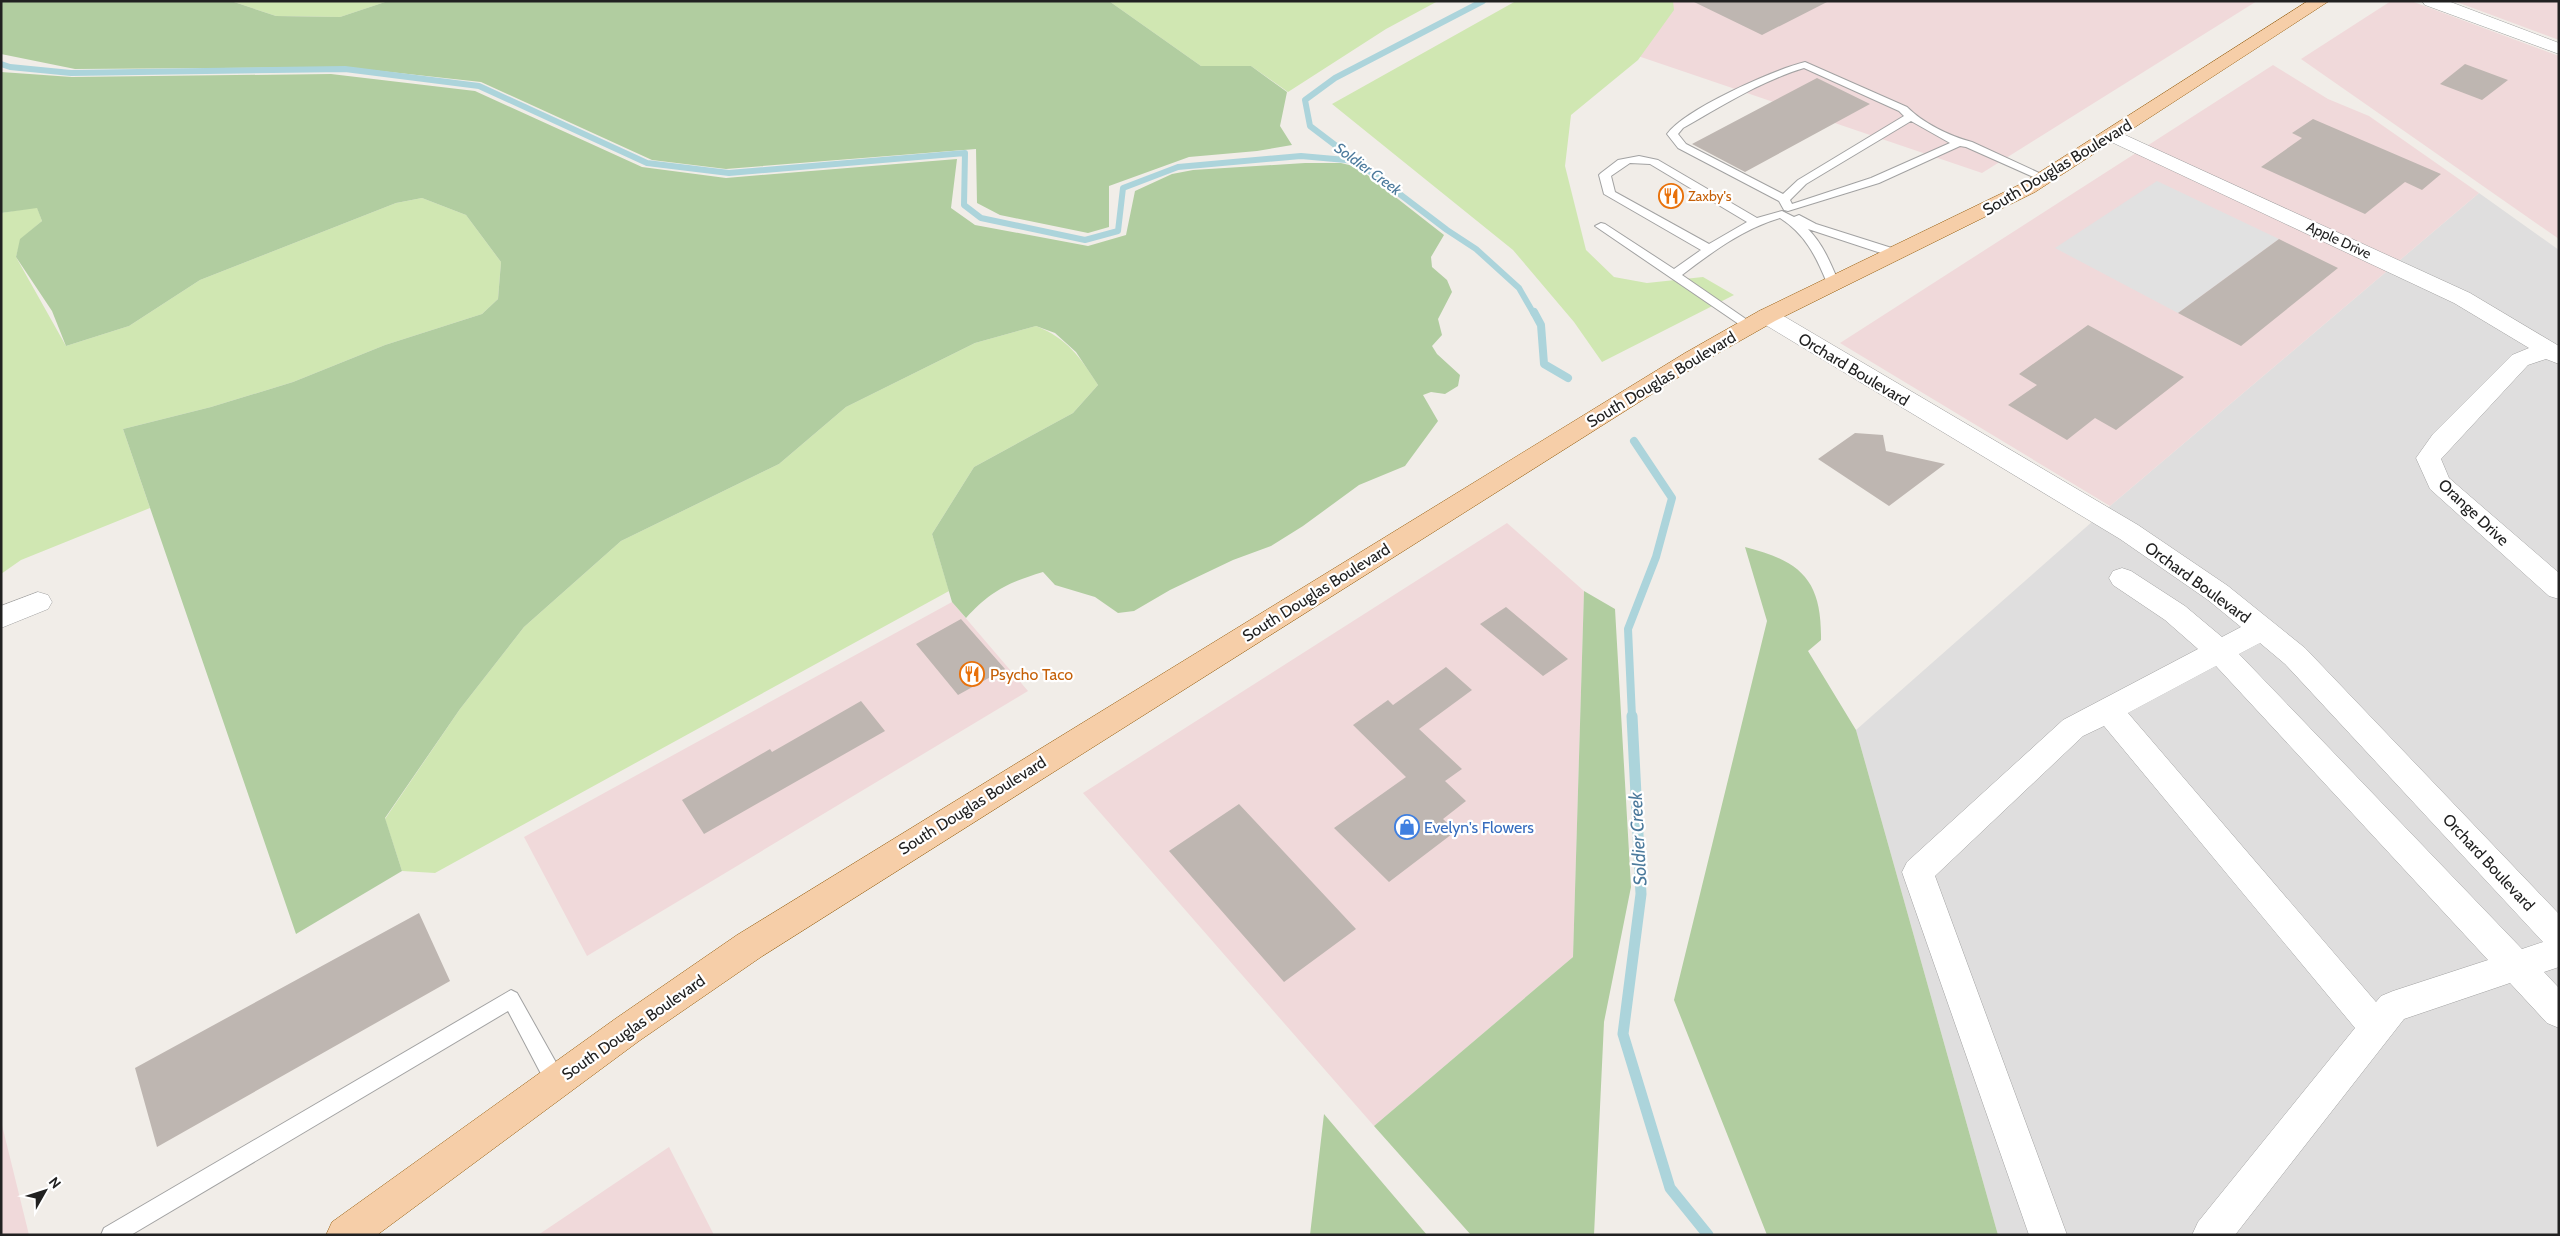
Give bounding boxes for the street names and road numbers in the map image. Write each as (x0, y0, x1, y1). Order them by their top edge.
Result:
street label: South Douglas Boulevard (1979, 115, 2135, 219)
street label: Apple Drive (2304, 217, 2374, 263)
street label: South Douglas Boulevard (1583, 327, 1739, 431)
street label: Orchard Boulevard (1795, 329, 1913, 410)
street label: Orange Drive (2434, 475, 2513, 550)
street label: Orchard Boulevard (2141, 538, 2254, 627)
street label: South Douglas Boulevard (1239, 539, 1394, 646)
street label: South Douglas Boulevard (895, 752, 1050, 859)
street label: Orchard Boulevard (2439, 810, 2538, 915)
street label: South Douglas Boulevard (558, 971, 708, 1084)

